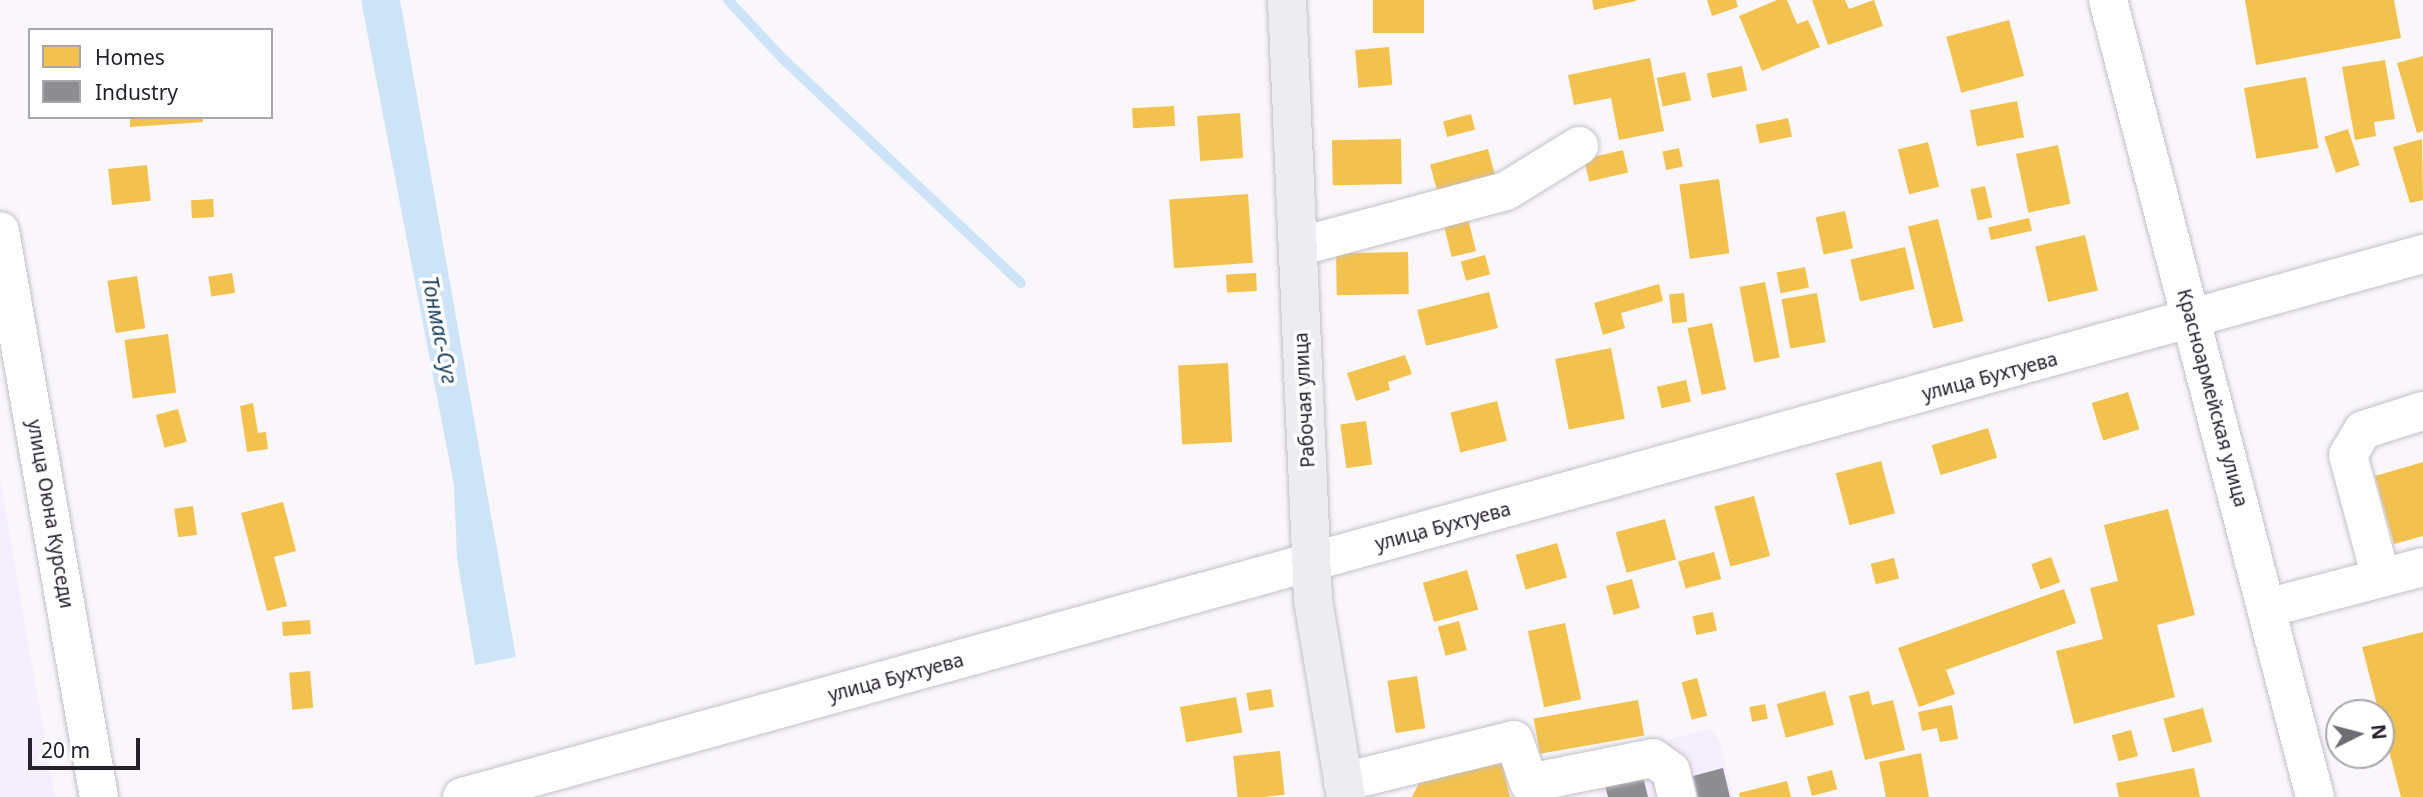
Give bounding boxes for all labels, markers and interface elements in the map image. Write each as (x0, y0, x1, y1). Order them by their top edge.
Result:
legend (28, 28, 273, 119)
text: Homes (95, 43, 165, 71)
text: Industry (95, 78, 178, 106)
water label: Тонмас-Суг (417, 274, 463, 386)
street label: Красноармейская улица (2172, 287, 2252, 509)
street label: Рабочая улица (1290, 332, 1320, 468)
street label: улица Бухтуева (1920, 348, 2060, 406)
street label: улица Оюна Курседи (22, 418, 78, 610)
street label: улица Бухтуева (1373, 498, 1513, 556)
street label: улица Бухтуева (826, 649, 966, 707)
north arrow (2325, 699, 2395, 769)
text: N (2365, 723, 2393, 741)
scale bar (32, 724, 144, 768)
text: 20 m (41, 736, 90, 764)

